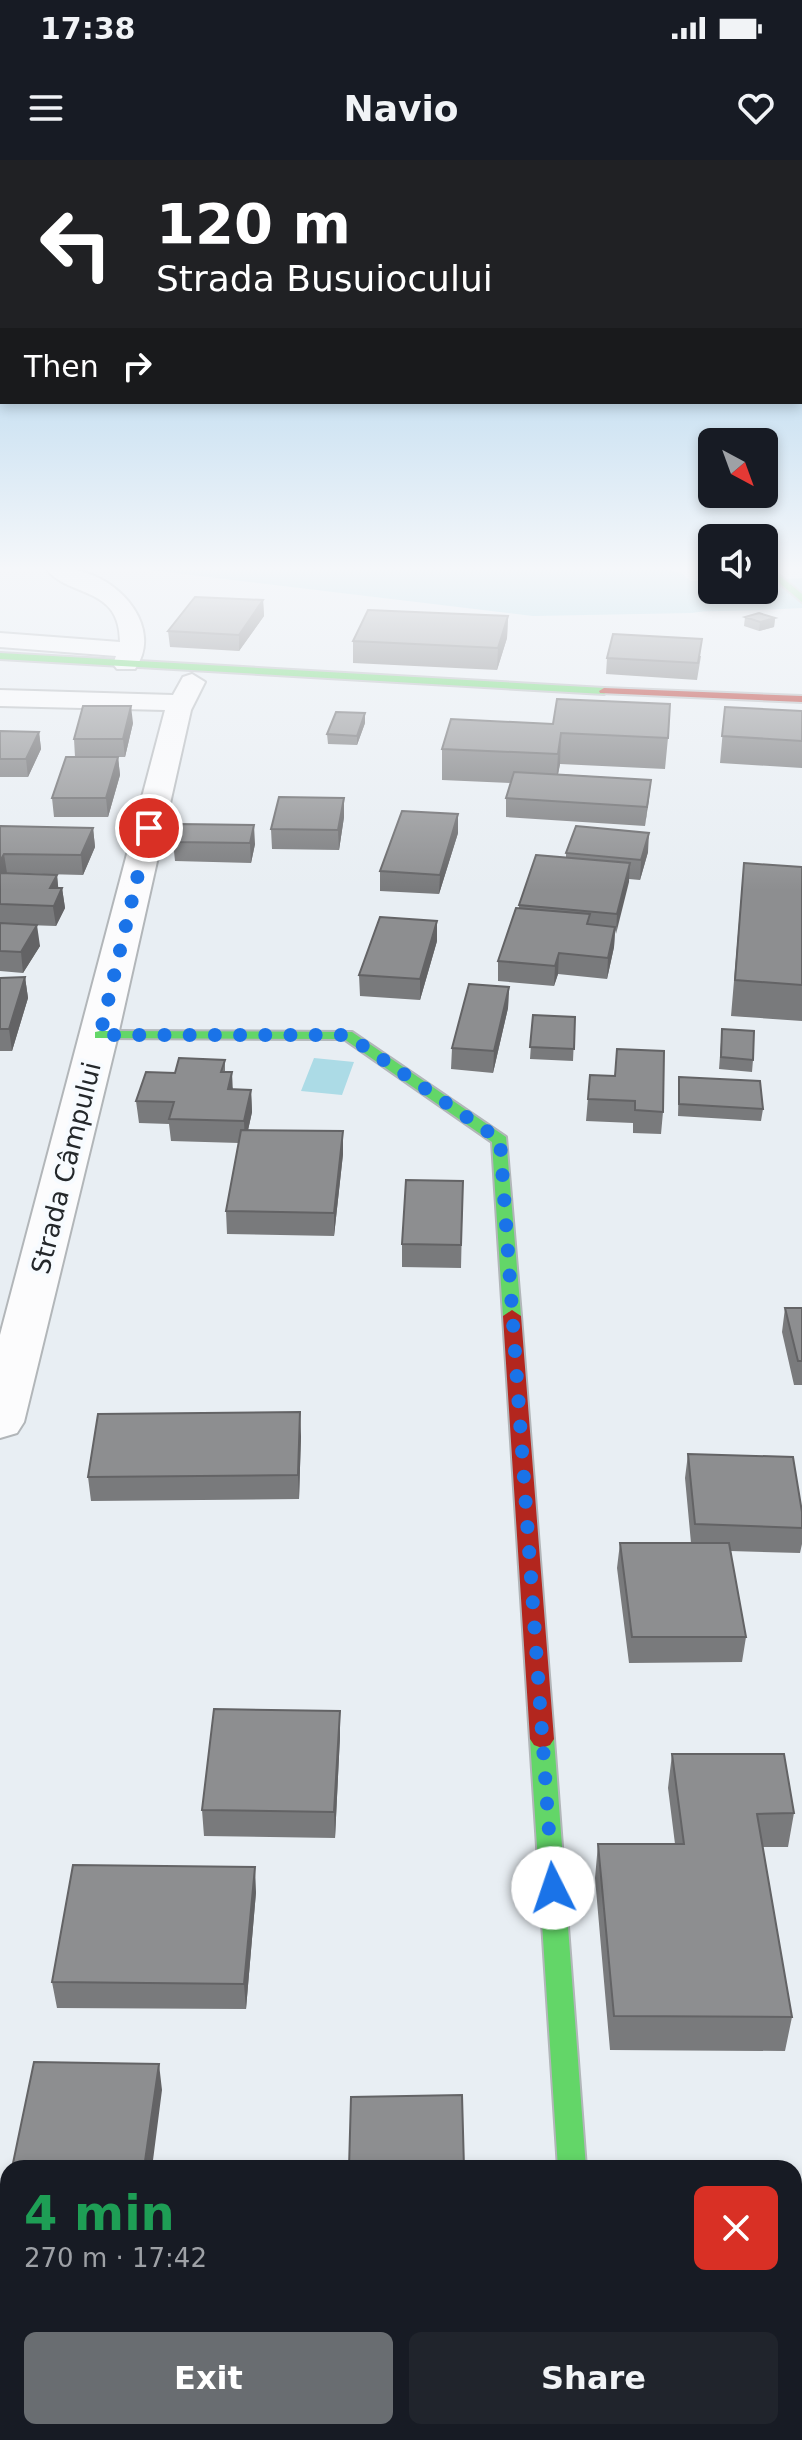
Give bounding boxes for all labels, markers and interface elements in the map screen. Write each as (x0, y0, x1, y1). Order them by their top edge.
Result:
text: 17:38 (40, 11, 136, 46)
icon: menu (24, 86, 68, 130)
icon: heart (734, 86, 778, 130)
text: Navio (344, 88, 458, 129)
text: 120 m (156, 191, 351, 256)
icon: left (24, 192, 128, 296)
text: Strada Busuiocului (156, 258, 493, 299)
icon: right (115, 344, 159, 388)
text: Then (24, 349, 99, 384)
north arrow (698, 428, 778, 508)
map controls (698, 428, 778, 604)
button: sound (698, 524, 778, 604)
pin (115, 794, 183, 862)
icon: arrive (127, 806, 171, 850)
street label: Strada Câmpului (25, 1059, 107, 1277)
position arrow (511, 1846, 595, 1930)
text: 4 min (24, 2185, 175, 2241)
button: close (694, 2186, 778, 2270)
text: 270 m · 17:42 (24, 2243, 207, 2273)
button: Exit (24, 2332, 393, 2424)
button: Share (409, 2332, 778, 2424)

